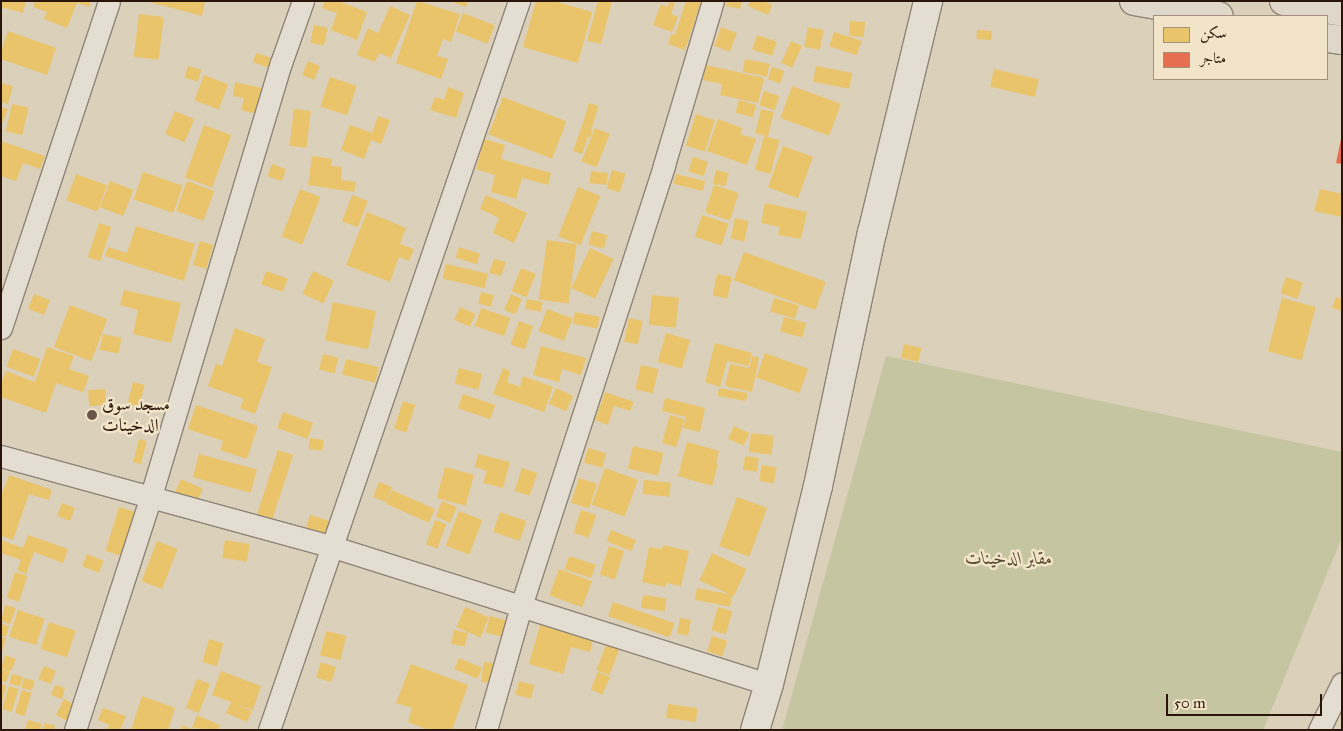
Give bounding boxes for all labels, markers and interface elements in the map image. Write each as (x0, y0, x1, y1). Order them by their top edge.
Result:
legend (1153, 15, 1328, 80)
text: سكن (1200, 24, 1227, 42)
text: متاجر (1200, 49, 1226, 67)
place label: مسجد سوق الدخينات (102, 394, 170, 436)
marker: مسجد سوق الدخينات (86, 409, 98, 421)
park label: مقابر الدخينات (966, 547, 1052, 569)
scale bar (1168, 684, 1324, 716)
text: 50 m (1174, 694, 1206, 712)

